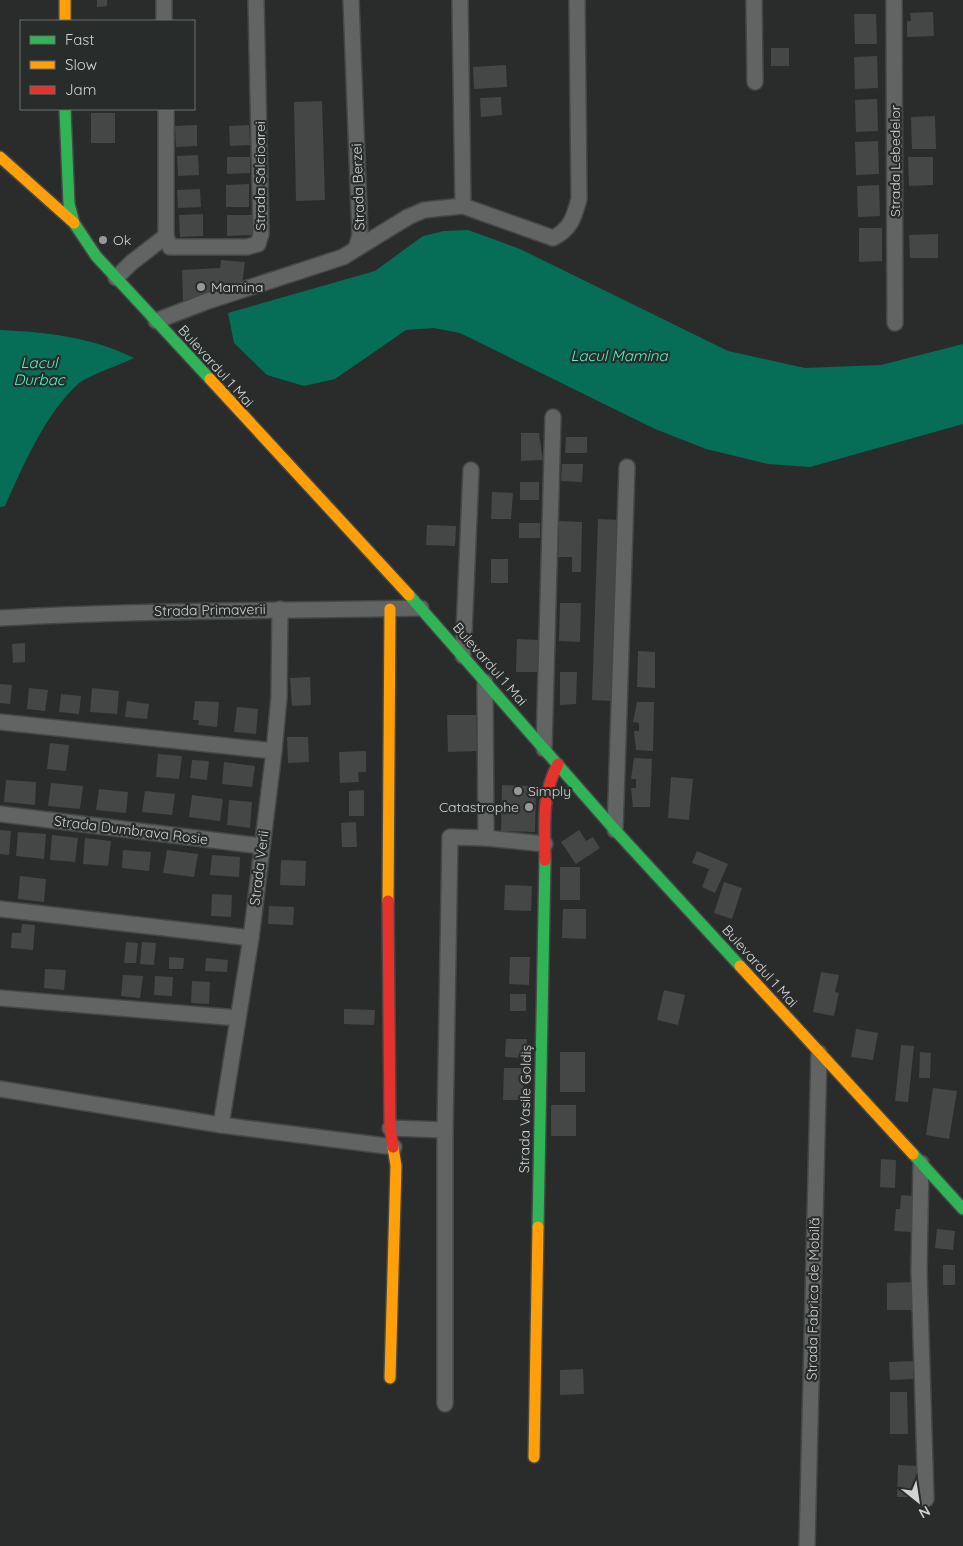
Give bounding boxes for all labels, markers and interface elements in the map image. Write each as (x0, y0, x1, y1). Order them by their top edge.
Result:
legend (20, 20, 195, 110)
text: Fast (65, 30, 94, 49)
text: Slow (65, 55, 97, 74)
text: Jam (65, 80, 96, 99)
street label: Strada Lebedelor (886, 104, 904, 217)
street label: Strada Sălcioarei (251, 121, 269, 231)
street label: Strada Berzei (347, 143, 369, 231)
place label: Ok (113, 231, 131, 249)
marker: Ok (97, 234, 109, 246)
place label: Mamina (211, 278, 263, 296)
marker: Mamina (195, 281, 207, 293)
street label: Bulevardul 1 Mai (174, 321, 258, 411)
water label: Lacul Mamina (570, 346, 668, 365)
water label: Lacul Durbac (13, 353, 66, 389)
street label: Strada Primaverii (154, 600, 266, 620)
street label: Bulevardul 1 Mai (449, 619, 531, 709)
place label: Simply (528, 782, 571, 800)
marker: Simply (512, 785, 524, 797)
place label: Catastrophe (439, 798, 519, 816)
marker: Catastrophe (523, 801, 535, 813)
street label: Strada Dumbrava Rosie (53, 812, 209, 848)
street label: Strada Verii (245, 829, 273, 907)
street label: Bulevardul 1 Mai (718, 921, 802, 1011)
street label: Strada Vasile Goldiș (515, 1045, 535, 1173)
street label: Strada Fabrica de Mobilă (803, 1217, 823, 1381)
north arrow (893, 1476, 943, 1526)
text: N (916, 1502, 933, 1523)

